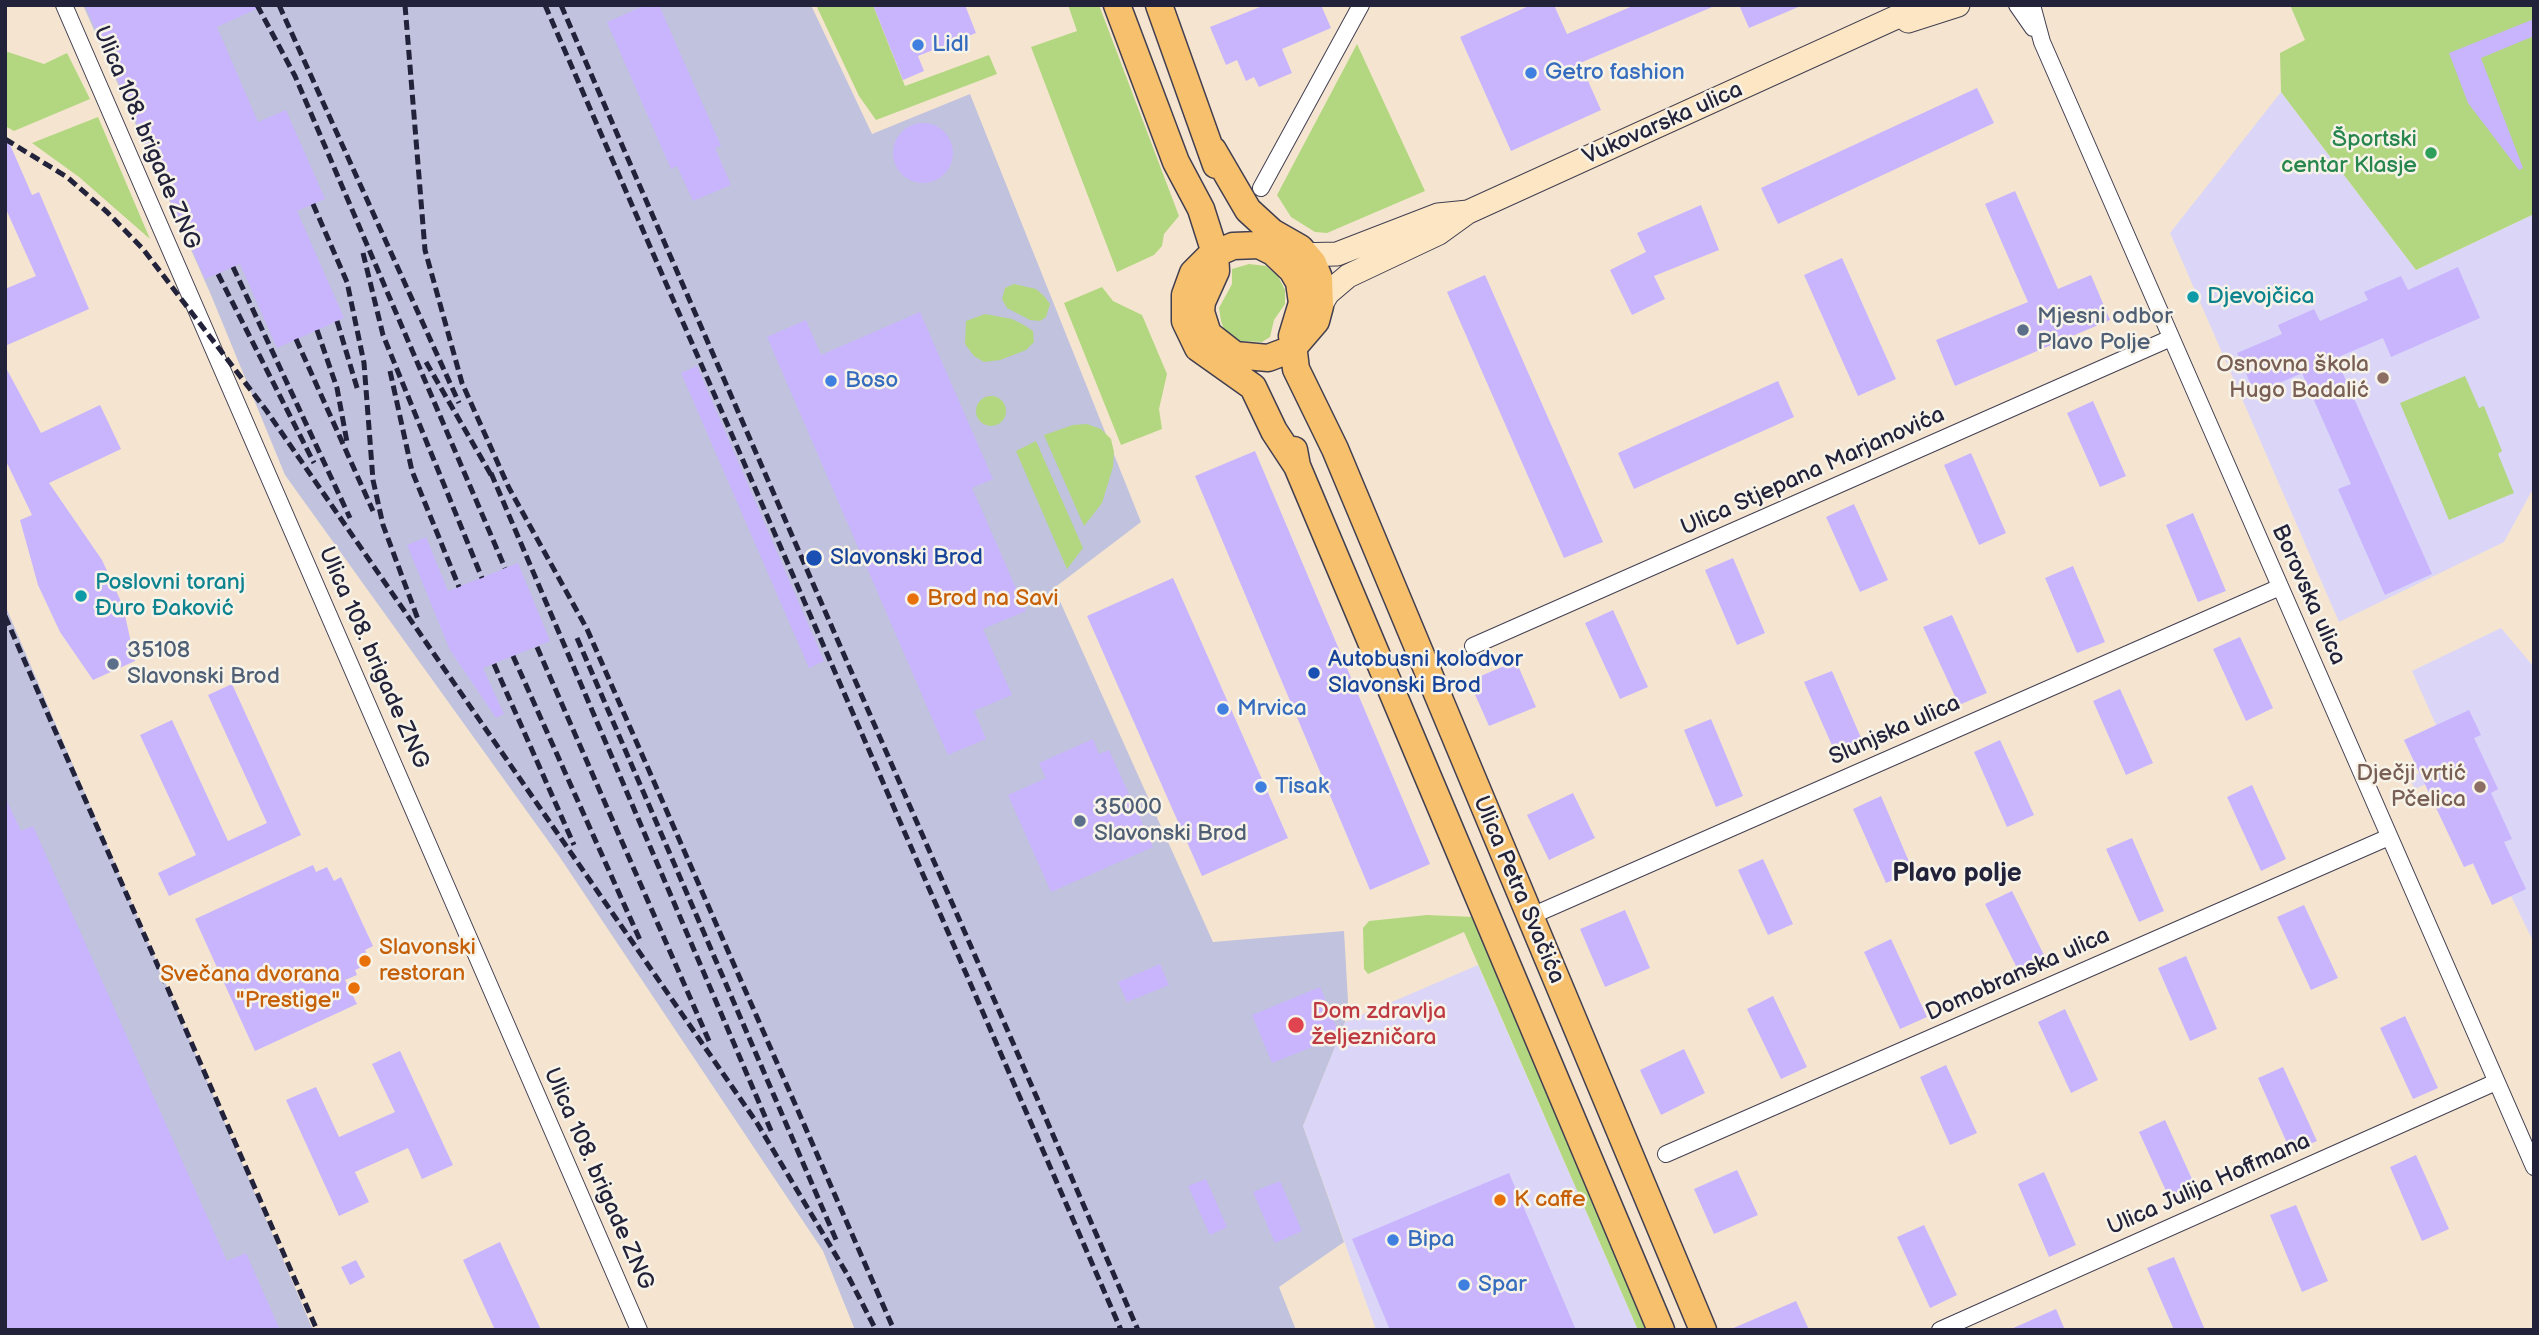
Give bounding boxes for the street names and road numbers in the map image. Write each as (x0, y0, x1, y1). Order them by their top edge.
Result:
street label: Ulica 108. brigade ZNG (86, 22, 206, 254)
street label: Vukovarska ulica (1579, 76, 1747, 172)
street label: Ulica Stjepana Marjanovića (1677, 401, 1949, 543)
street label: Borovska ulica (2265, 521, 2351, 669)
street label: Ulica 108. brigade ZNG (312, 543, 434, 773)
street label: Slunjska ulica (1825, 690, 1965, 772)
street label: Ulica Petra Svačića (1466, 792, 1570, 988)
street label: Domobranska ulica (1922, 922, 2114, 1028)
street label: Ulica 108. brigade ZNG (537, 1064, 659, 1294)
street label: Ulica Julija Hoffmana (2103, 1128, 2315, 1242)

